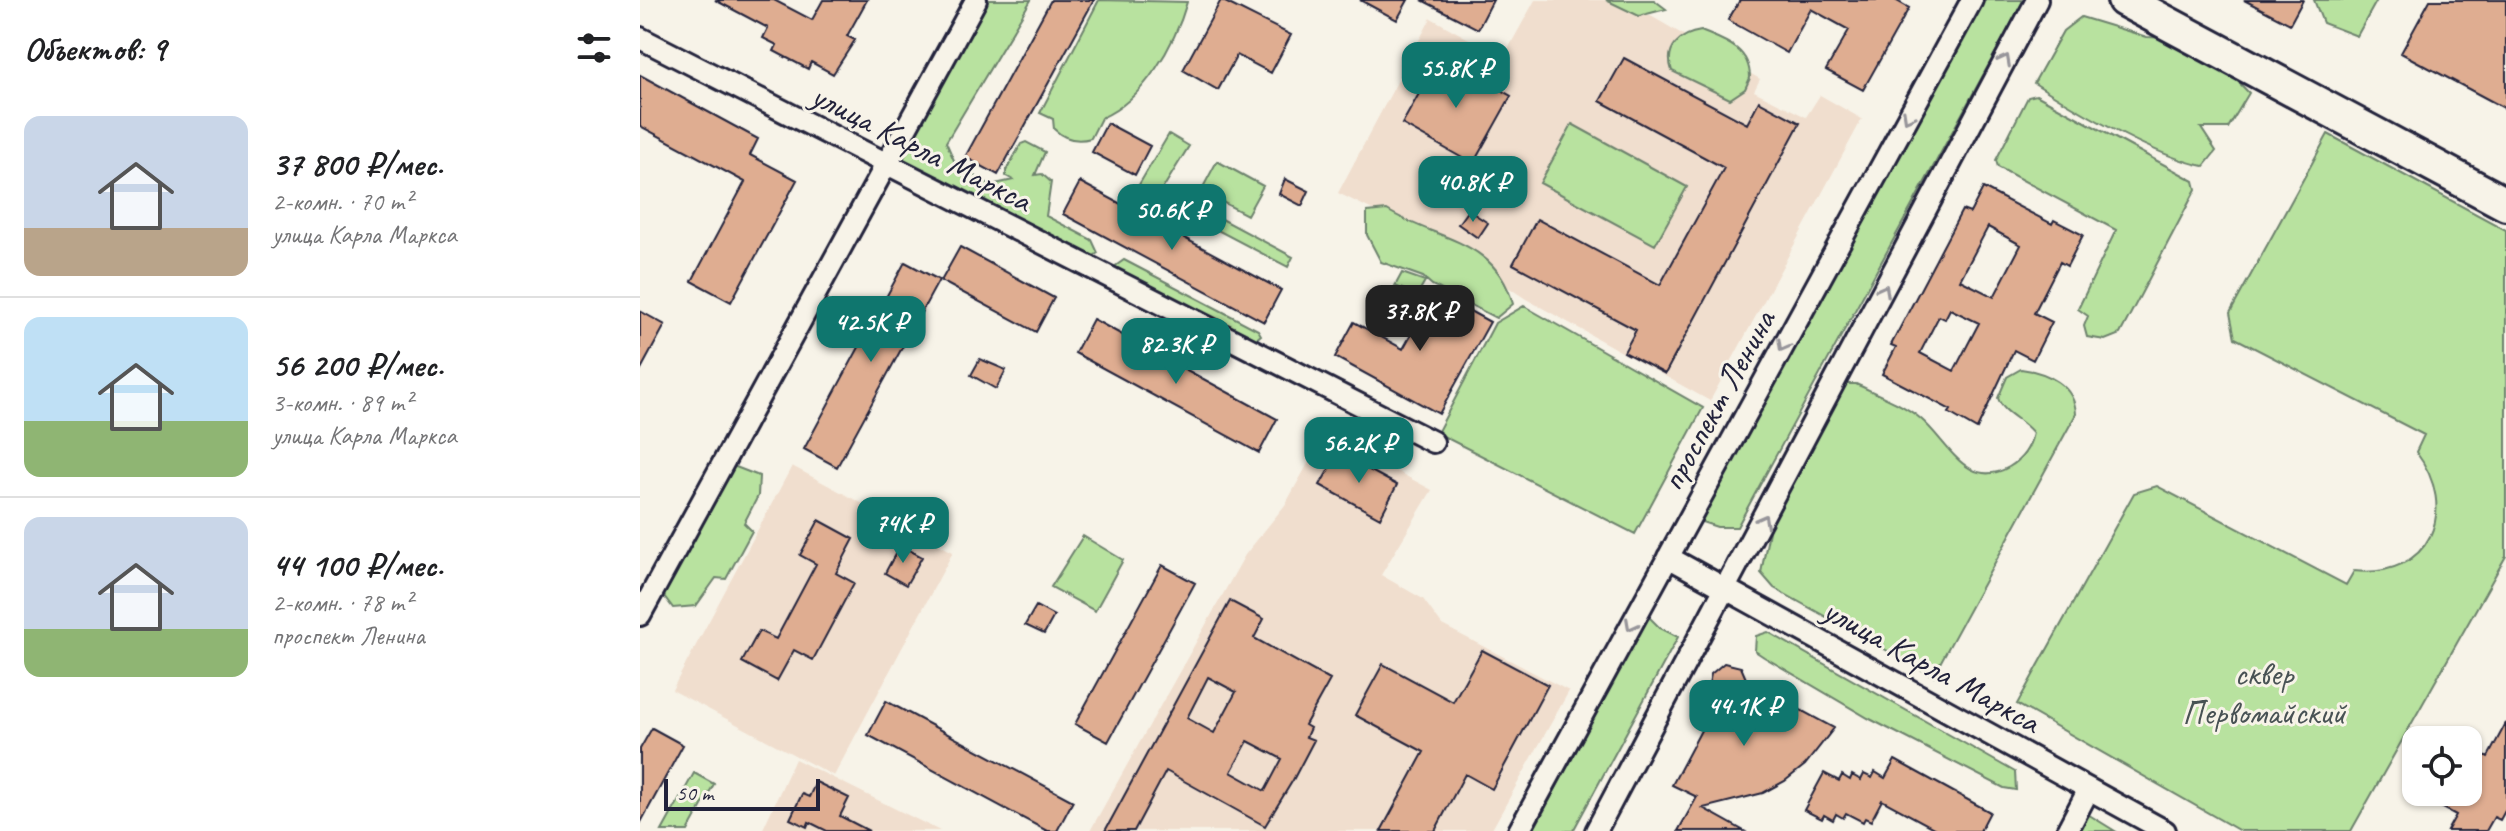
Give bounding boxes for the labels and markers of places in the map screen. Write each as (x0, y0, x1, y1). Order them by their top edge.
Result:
pin: 55.8K ₽ (1382, 42, 1530, 110)
pin: 40.8K ₽ (1399, 156, 1547, 224)
pin: 50.6K ₽ (1098, 184, 1246, 252)
pin: 37.8K ₽ (1346, 285, 1494, 353)
pin: 42.5K ₽ (797, 296, 945, 364)
pin: 82.3K ₽ (1102, 318, 1250, 386)
pin: 56.2K ₽ (1285, 417, 1433, 485)
pin: 74K ₽ (847, 497, 959, 565)
pin: 44.1K ₽ (1670, 680, 1818, 748)

